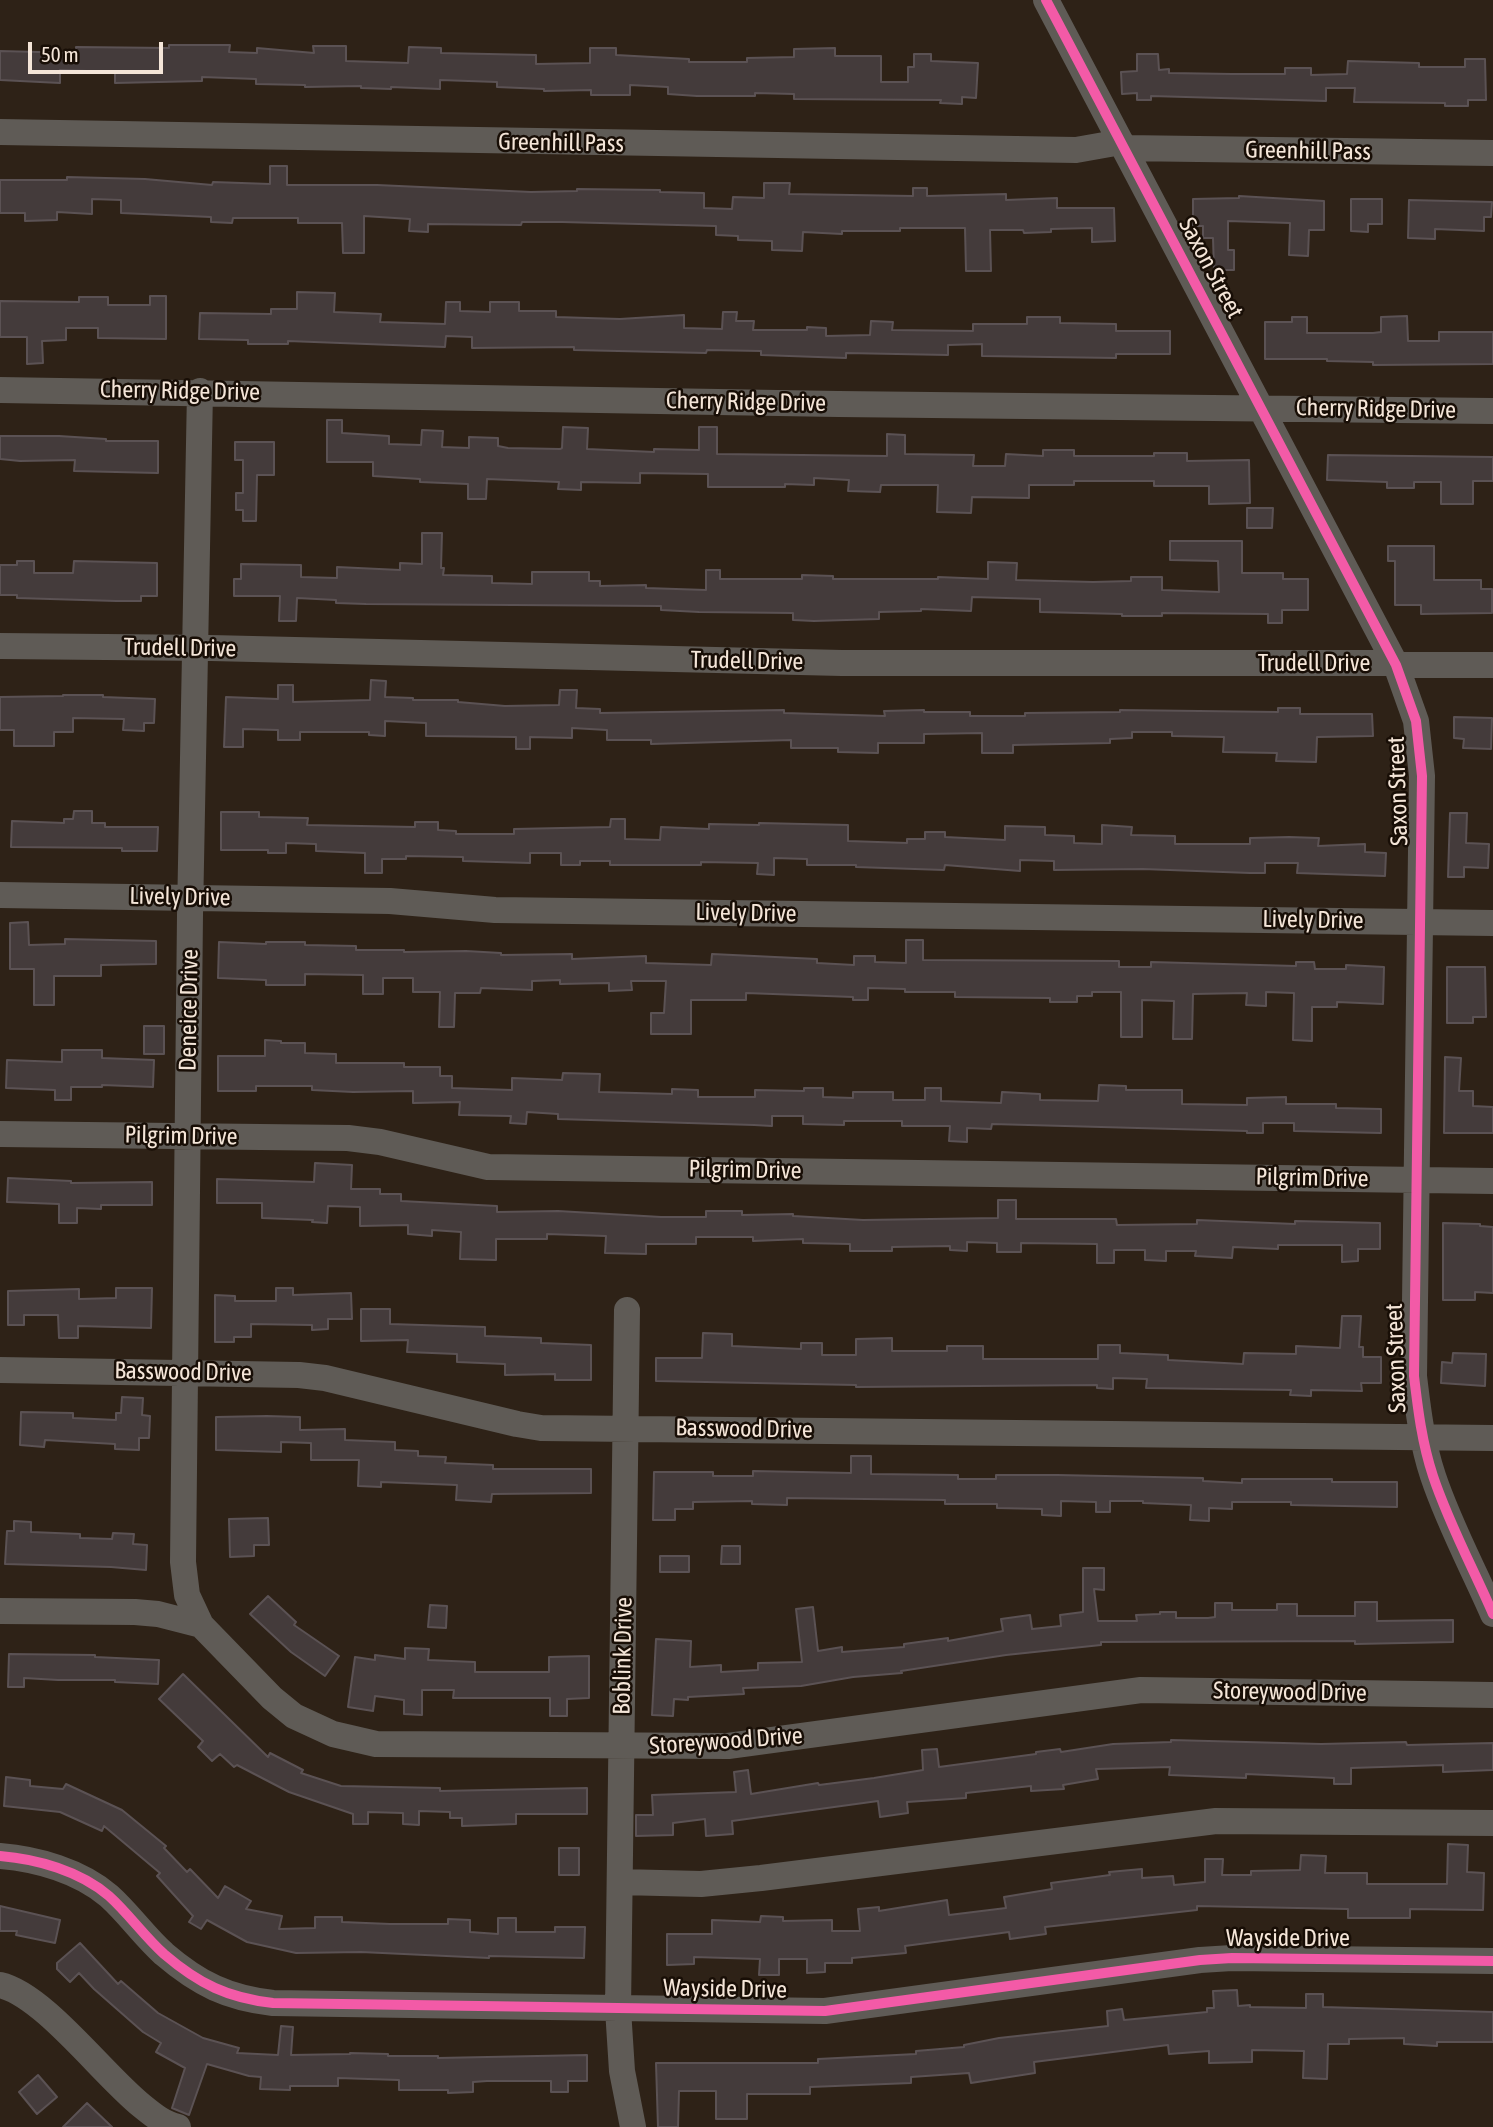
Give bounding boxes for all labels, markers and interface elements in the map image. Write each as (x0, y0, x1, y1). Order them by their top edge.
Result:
scale bar (32, 28, 166, 72)
text: 50 m (41, 42, 79, 66)
street label: Greenhill Pass (498, 128, 624, 158)
street label: Greenhill Pass (1245, 136, 1371, 166)
street label: Saxon Street (1173, 213, 1249, 323)
street label: Cherry Ridge Drive (100, 375, 260, 407)
street label: Cherry Ridge Drive (666, 386, 826, 418)
street label: Cherry Ridge Drive (1296, 393, 1456, 425)
street label: Trudell Drive (123, 633, 237, 663)
street label: Trudell Drive (690, 646, 804, 676)
street label: Trudell Drive (1258, 649, 1370, 677)
street label: Saxon Street (1382, 736, 1414, 846)
street label: Lively Drive (129, 882, 231, 912)
street label: Lively Drive (695, 898, 797, 928)
street label: Lively Drive (1262, 905, 1364, 935)
street label: Deneice Drive (174, 949, 204, 1071)
street label: Pilgrim Drive (124, 1121, 238, 1151)
street label: Pilgrim Drive (688, 1155, 802, 1185)
street label: Pilgrim Drive (1255, 1163, 1369, 1193)
street label: Saxon Street (1380, 1303, 1412, 1413)
street label: Basswood Drive (114, 1356, 252, 1388)
street label: Basswood Drive (675, 1413, 813, 1445)
street label: Boblink Drive (608, 1597, 638, 1715)
street label: Storeywood Drive (1213, 1676, 1367, 1708)
street label: Storeywood Drive (648, 1721, 804, 1761)
street label: Wayside Drive (1226, 1924, 1350, 1952)
street label: Wayside Drive (663, 1974, 787, 2004)

